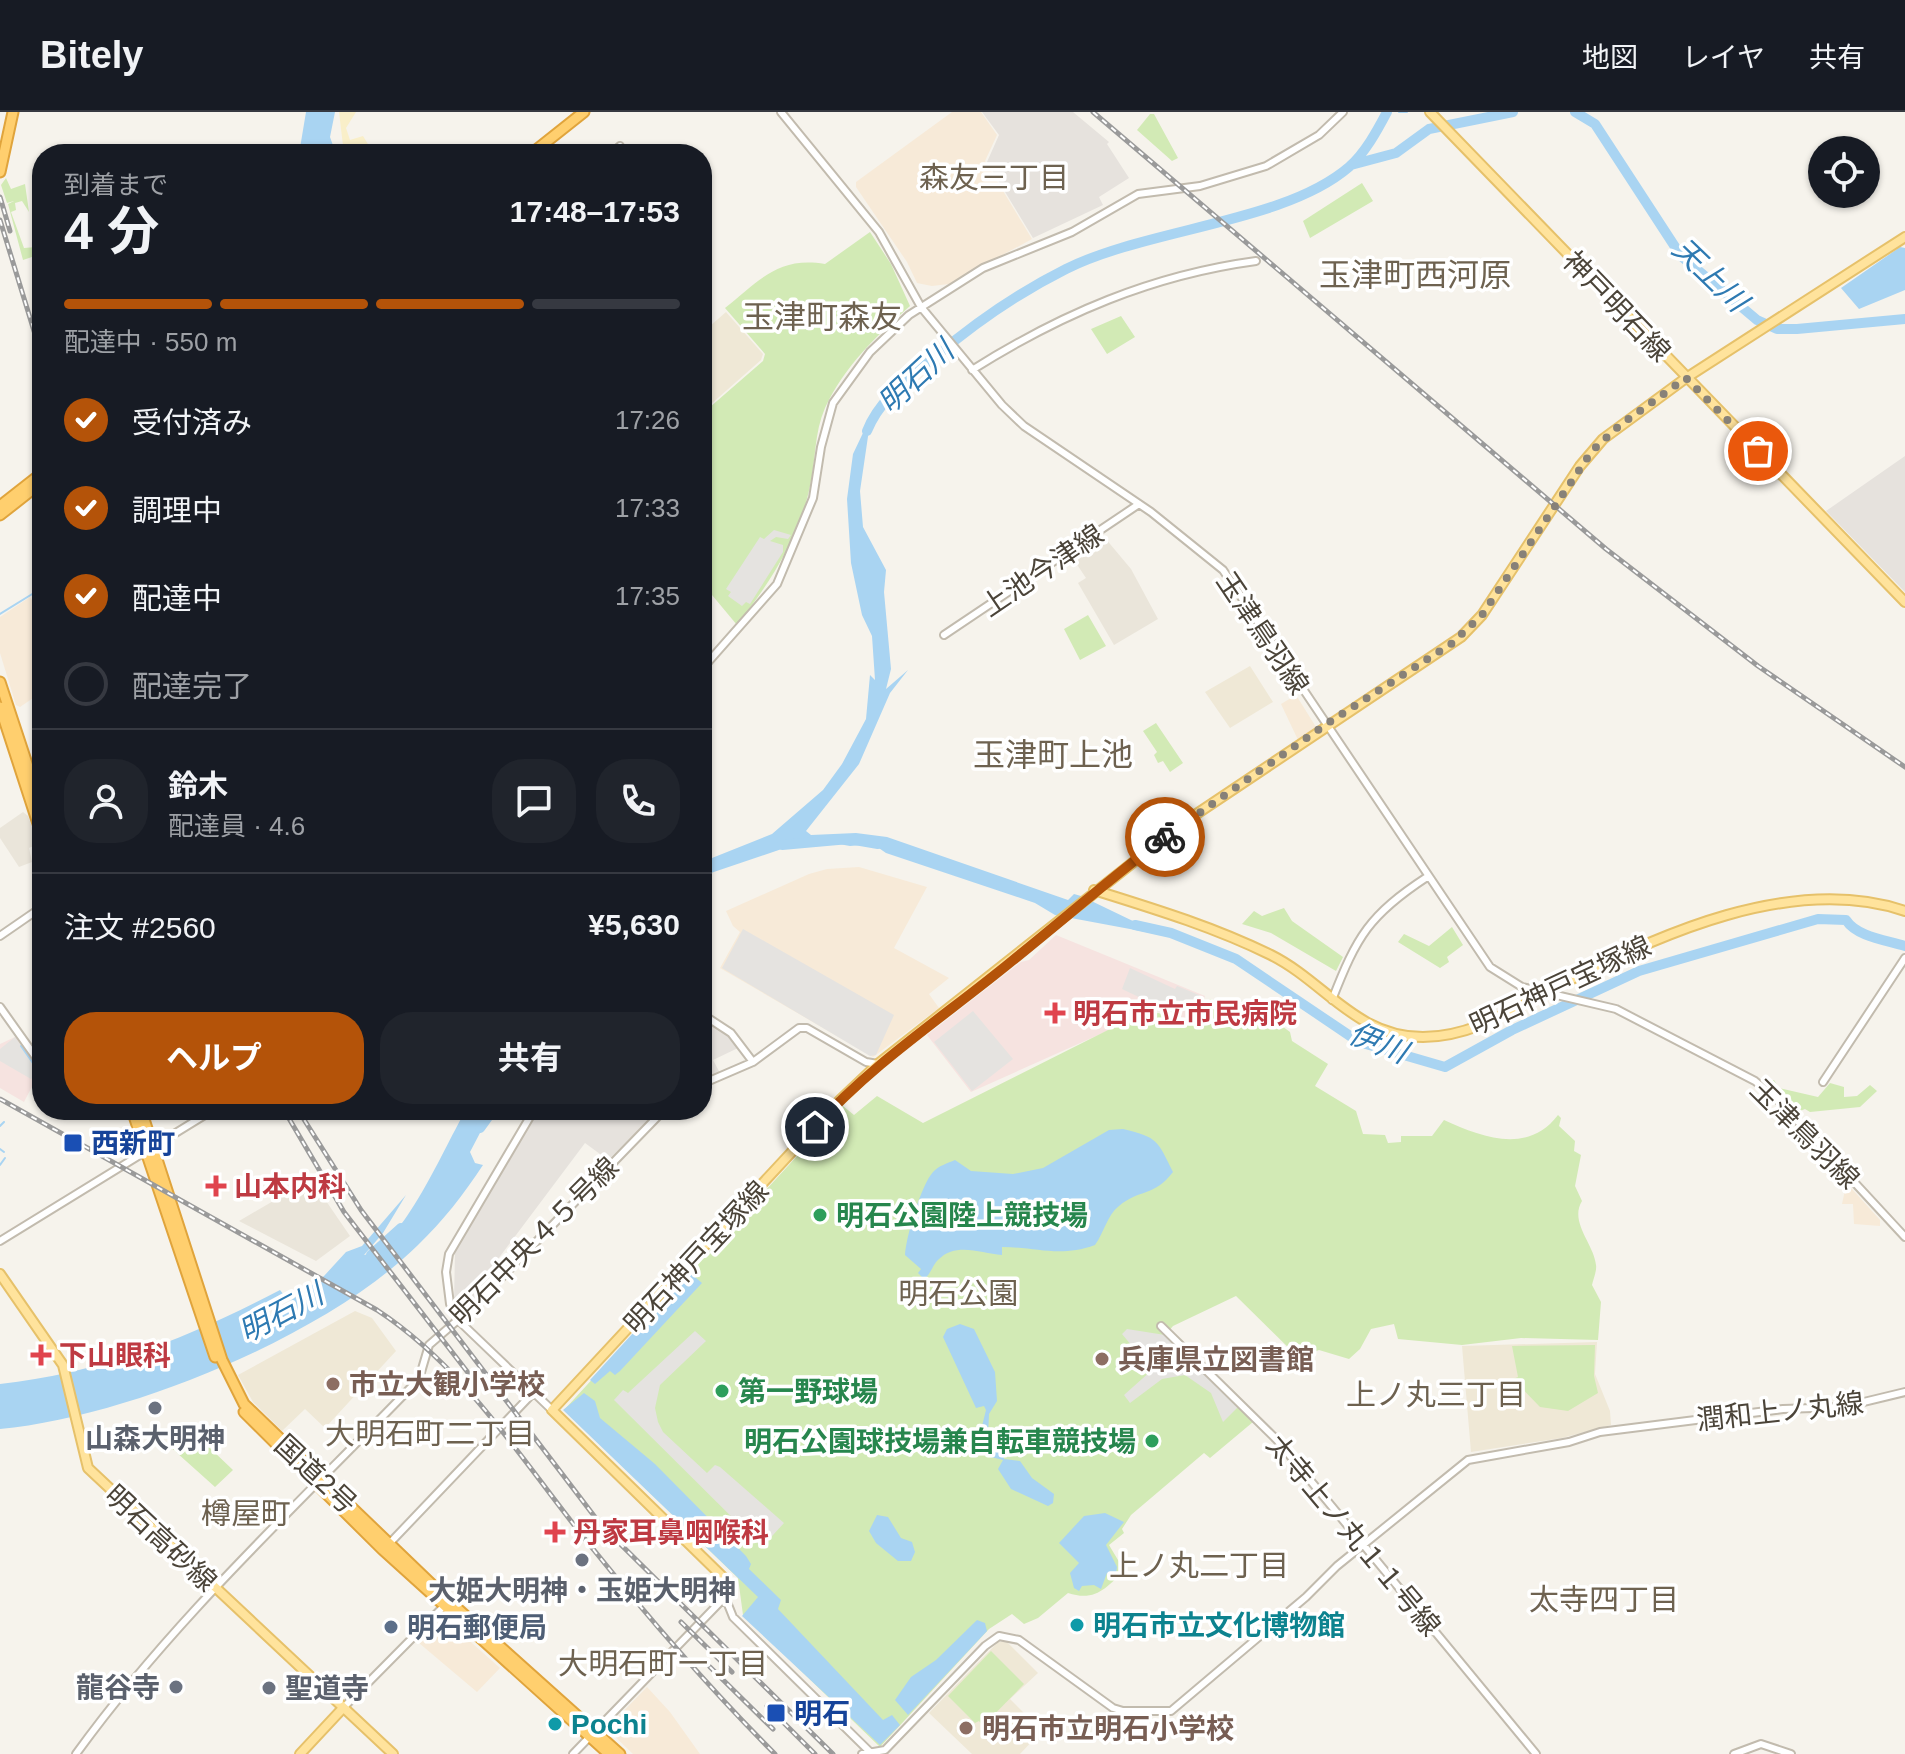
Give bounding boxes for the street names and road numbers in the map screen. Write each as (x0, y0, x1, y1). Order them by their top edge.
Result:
street label: 神戸明石線 (1557, 245, 1676, 367)
street label: 上池今津線 (976, 518, 1109, 622)
street label: 玉津鳥羽線 (1211, 567, 1315, 700)
street label: 明石神戸宝塚線 (1465, 930, 1656, 1041)
street label: 玉津鳥羽線 (1744, 1074, 1865, 1195)
street label: 明石中央４５号線 (444, 1151, 625, 1332)
street label: 明石神戸宝塚線 (618, 1175, 775, 1340)
street label: 潤和上ノ丸線 (1695, 1387, 1865, 1436)
street label: 国道2号 (269, 1429, 363, 1520)
street label: 太寺上ノ丸１１号線 (1261, 1429, 1446, 1642)
street label: 明石高砂線 (99, 1479, 222, 1597)

